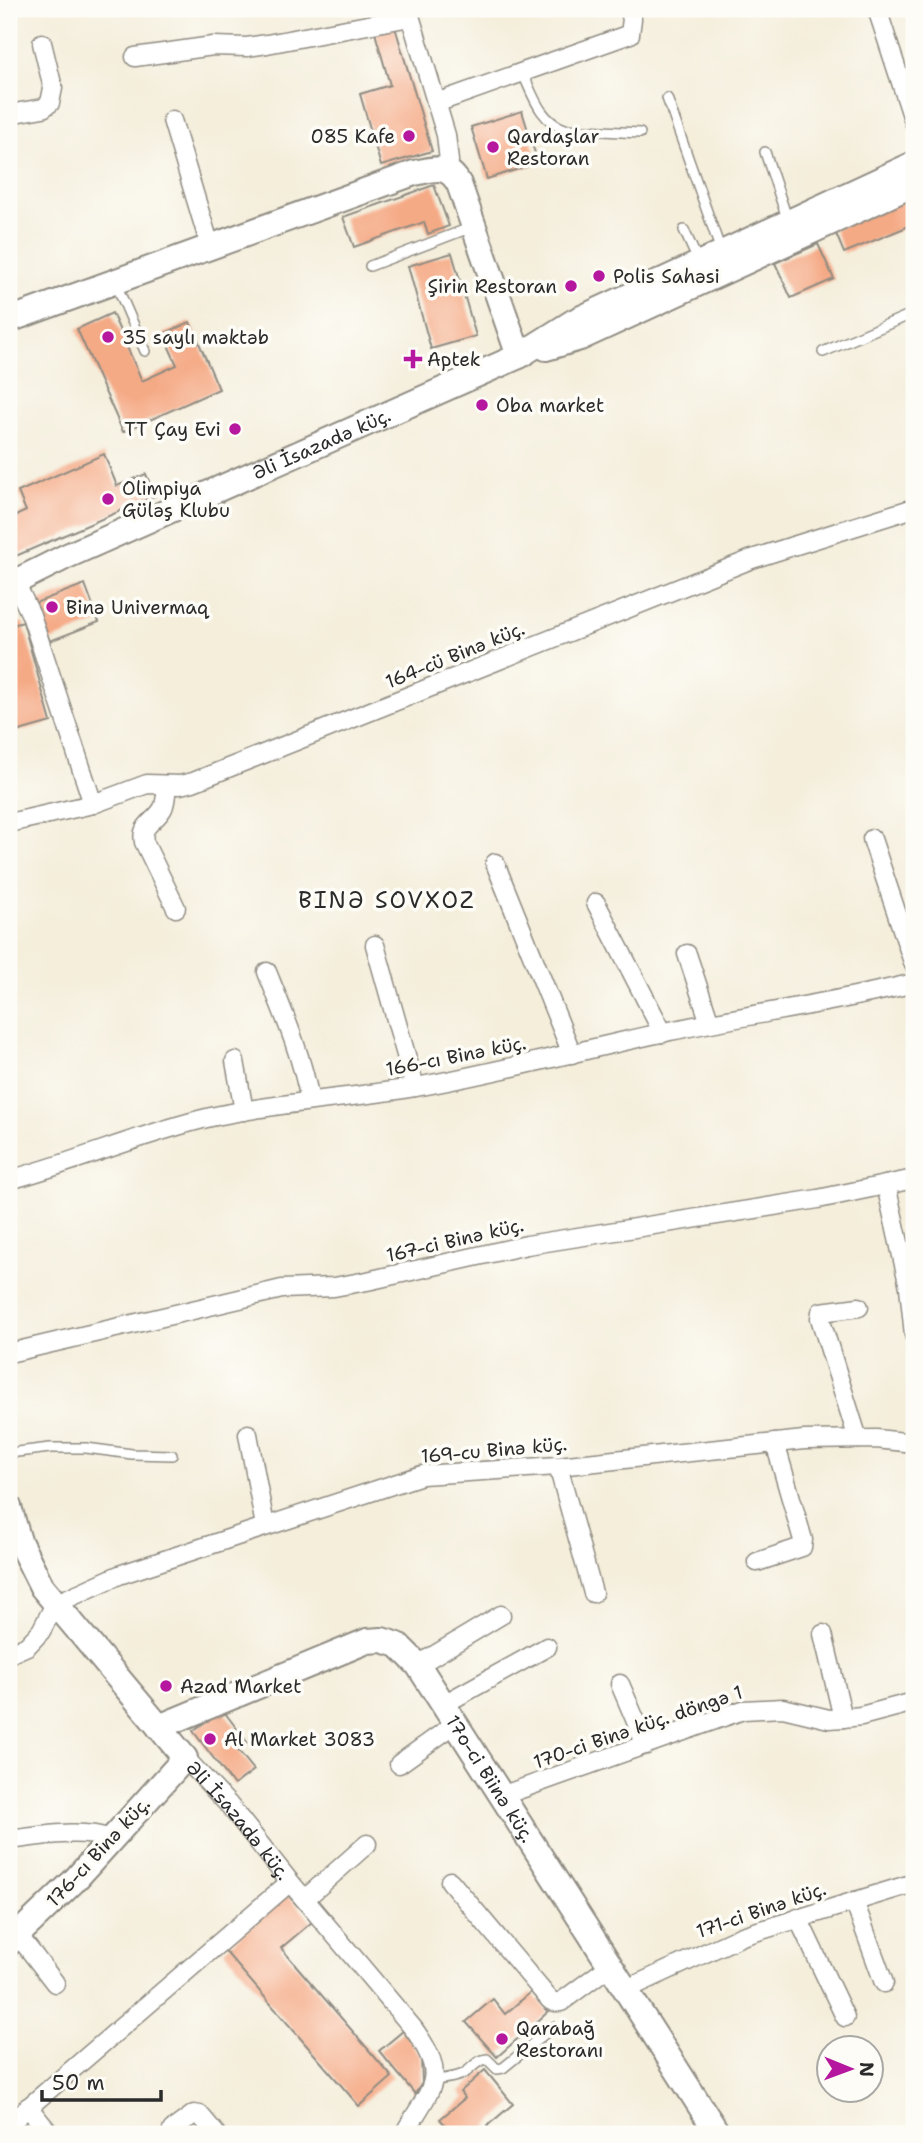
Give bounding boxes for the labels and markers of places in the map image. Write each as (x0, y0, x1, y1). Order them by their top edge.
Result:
place label: 085 Kafe (311, 124, 395, 149)
place label: Qardaşlar Restoran (507, 124, 600, 171)
marker: 085 Kafe (401, 128, 417, 144)
marker: Qardaşlar Restoran (485, 139, 501, 155)
place label: Polis Sahəsi (613, 264, 720, 289)
marker: Polis Sahəsi (591, 268, 607, 284)
place label: Şirin Restoran (428, 274, 557, 299)
marker: Şirin Restoran (563, 278, 579, 294)
place label: 35 saylı məktəb (122, 325, 269, 350)
marker: 35 saylı məktəb (100, 329, 116, 345)
place label: Aptek (427, 347, 481, 372)
marker: Aptek (405, 351, 421, 367)
place label: Oba market (496, 393, 604, 418)
marker: Oba market (474, 397, 490, 413)
place label: TT Çay Evi (124, 417, 221, 442)
marker: TT Çay Evi (227, 421, 243, 437)
place label: Olimpiya Güləş Klubu (122, 476, 230, 523)
marker: Olimpiya Güləş Klubu (100, 491, 116, 507)
place label: Binə Univermaq (66, 595, 210, 620)
marker: Binə Univermaq (44, 599, 60, 615)
place label: Azad Market (180, 1674, 301, 1699)
marker: Azad Market (158, 1678, 174, 1694)
place label: Al Market 3083 (224, 1727, 375, 1752)
marker: Al Market 3083 (202, 1731, 218, 1747)
place label: Qarabağ Restoranı (516, 2016, 604, 2063)
marker: Qarabağ Restoranı (494, 2031, 510, 2047)

